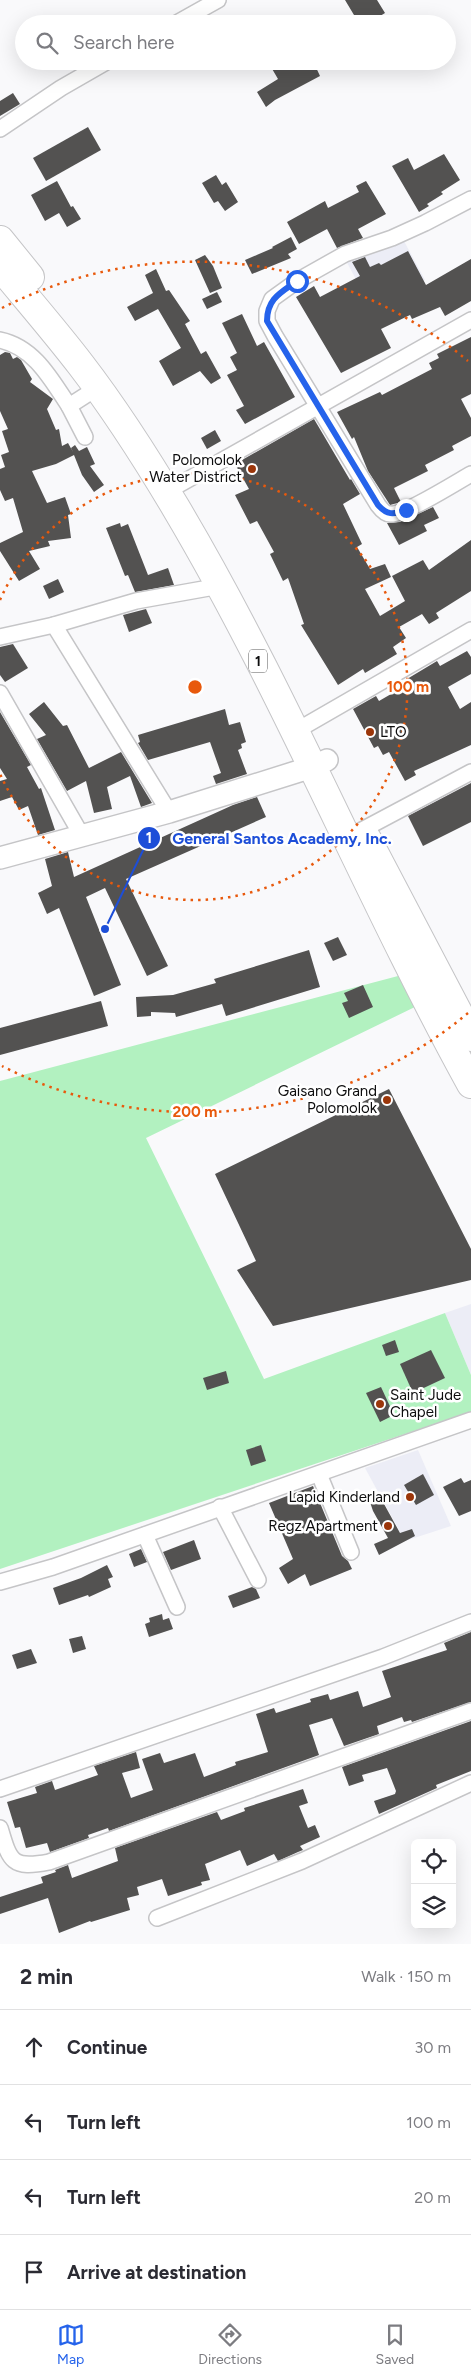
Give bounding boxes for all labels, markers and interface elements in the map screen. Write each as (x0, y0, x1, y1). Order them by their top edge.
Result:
search box (15, 15, 456, 70)
icon: search (33, 29, 61, 57)
text: Search here (73, 31, 175, 54)
route start (286, 270, 309, 293)
place label: Polomolok Water District (149, 451, 243, 486)
marker: Polomolok Water District (246, 463, 258, 475)
route end (395, 499, 418, 522)
road number: 1 (249, 649, 267, 672)
centre of rings (186, 678, 204, 696)
text: 100 m (387, 678, 429, 696)
place label: LTO (380, 723, 407, 741)
marker: LTO (364, 726, 376, 738)
callout: General Santos Academy, Inc. (137, 823, 401, 854)
text: 1 (146, 829, 152, 847)
text: General Santos Academy, Inc. (172, 829, 392, 848)
place label: Gaisano Grand Polomolok (278, 1082, 378, 1117)
marker: Gaisano Grand Polomolok (381, 1094, 393, 1106)
text: 200 m (173, 1103, 217, 1121)
place label: Saint Jude Chapel (390, 1386, 461, 1421)
marker: Saint Jude Chapel (374, 1398, 386, 1410)
place label: Lapid Kinderland (289, 1488, 400, 1506)
marker: Lapid Kinderland (404, 1491, 416, 1503)
place label: Regz Apartment (268, 1517, 378, 1535)
marker: Regz Apartment (382, 1520, 394, 1532)
map controls (411, 1839, 456, 1929)
button: locate (411, 1839, 456, 1884)
button: layers (411, 1884, 456, 1929)
text: 2 min (20, 1964, 73, 1989)
text: Walk · 150 m (361, 1967, 451, 1986)
icon: ahead (20, 2033, 48, 2061)
text: Continue (67, 2036, 147, 2059)
text: 30 m (414, 2038, 451, 2057)
icon: left (20, 2108, 48, 2136)
text: Turn left (67, 2111, 141, 2134)
text: 100 m (406, 2113, 451, 2132)
icon: left (20, 2183, 48, 2211)
text: Turn left (67, 2186, 141, 2209)
text: 20 m (414, 2188, 451, 2207)
icon: arrive (20, 2258, 48, 2286)
text: Arrive at destination (67, 2261, 246, 2284)
tab: Map (57, 2321, 85, 2368)
tab: Directions (198, 2321, 262, 2368)
tab: Saved (376, 2321, 414, 2368)

